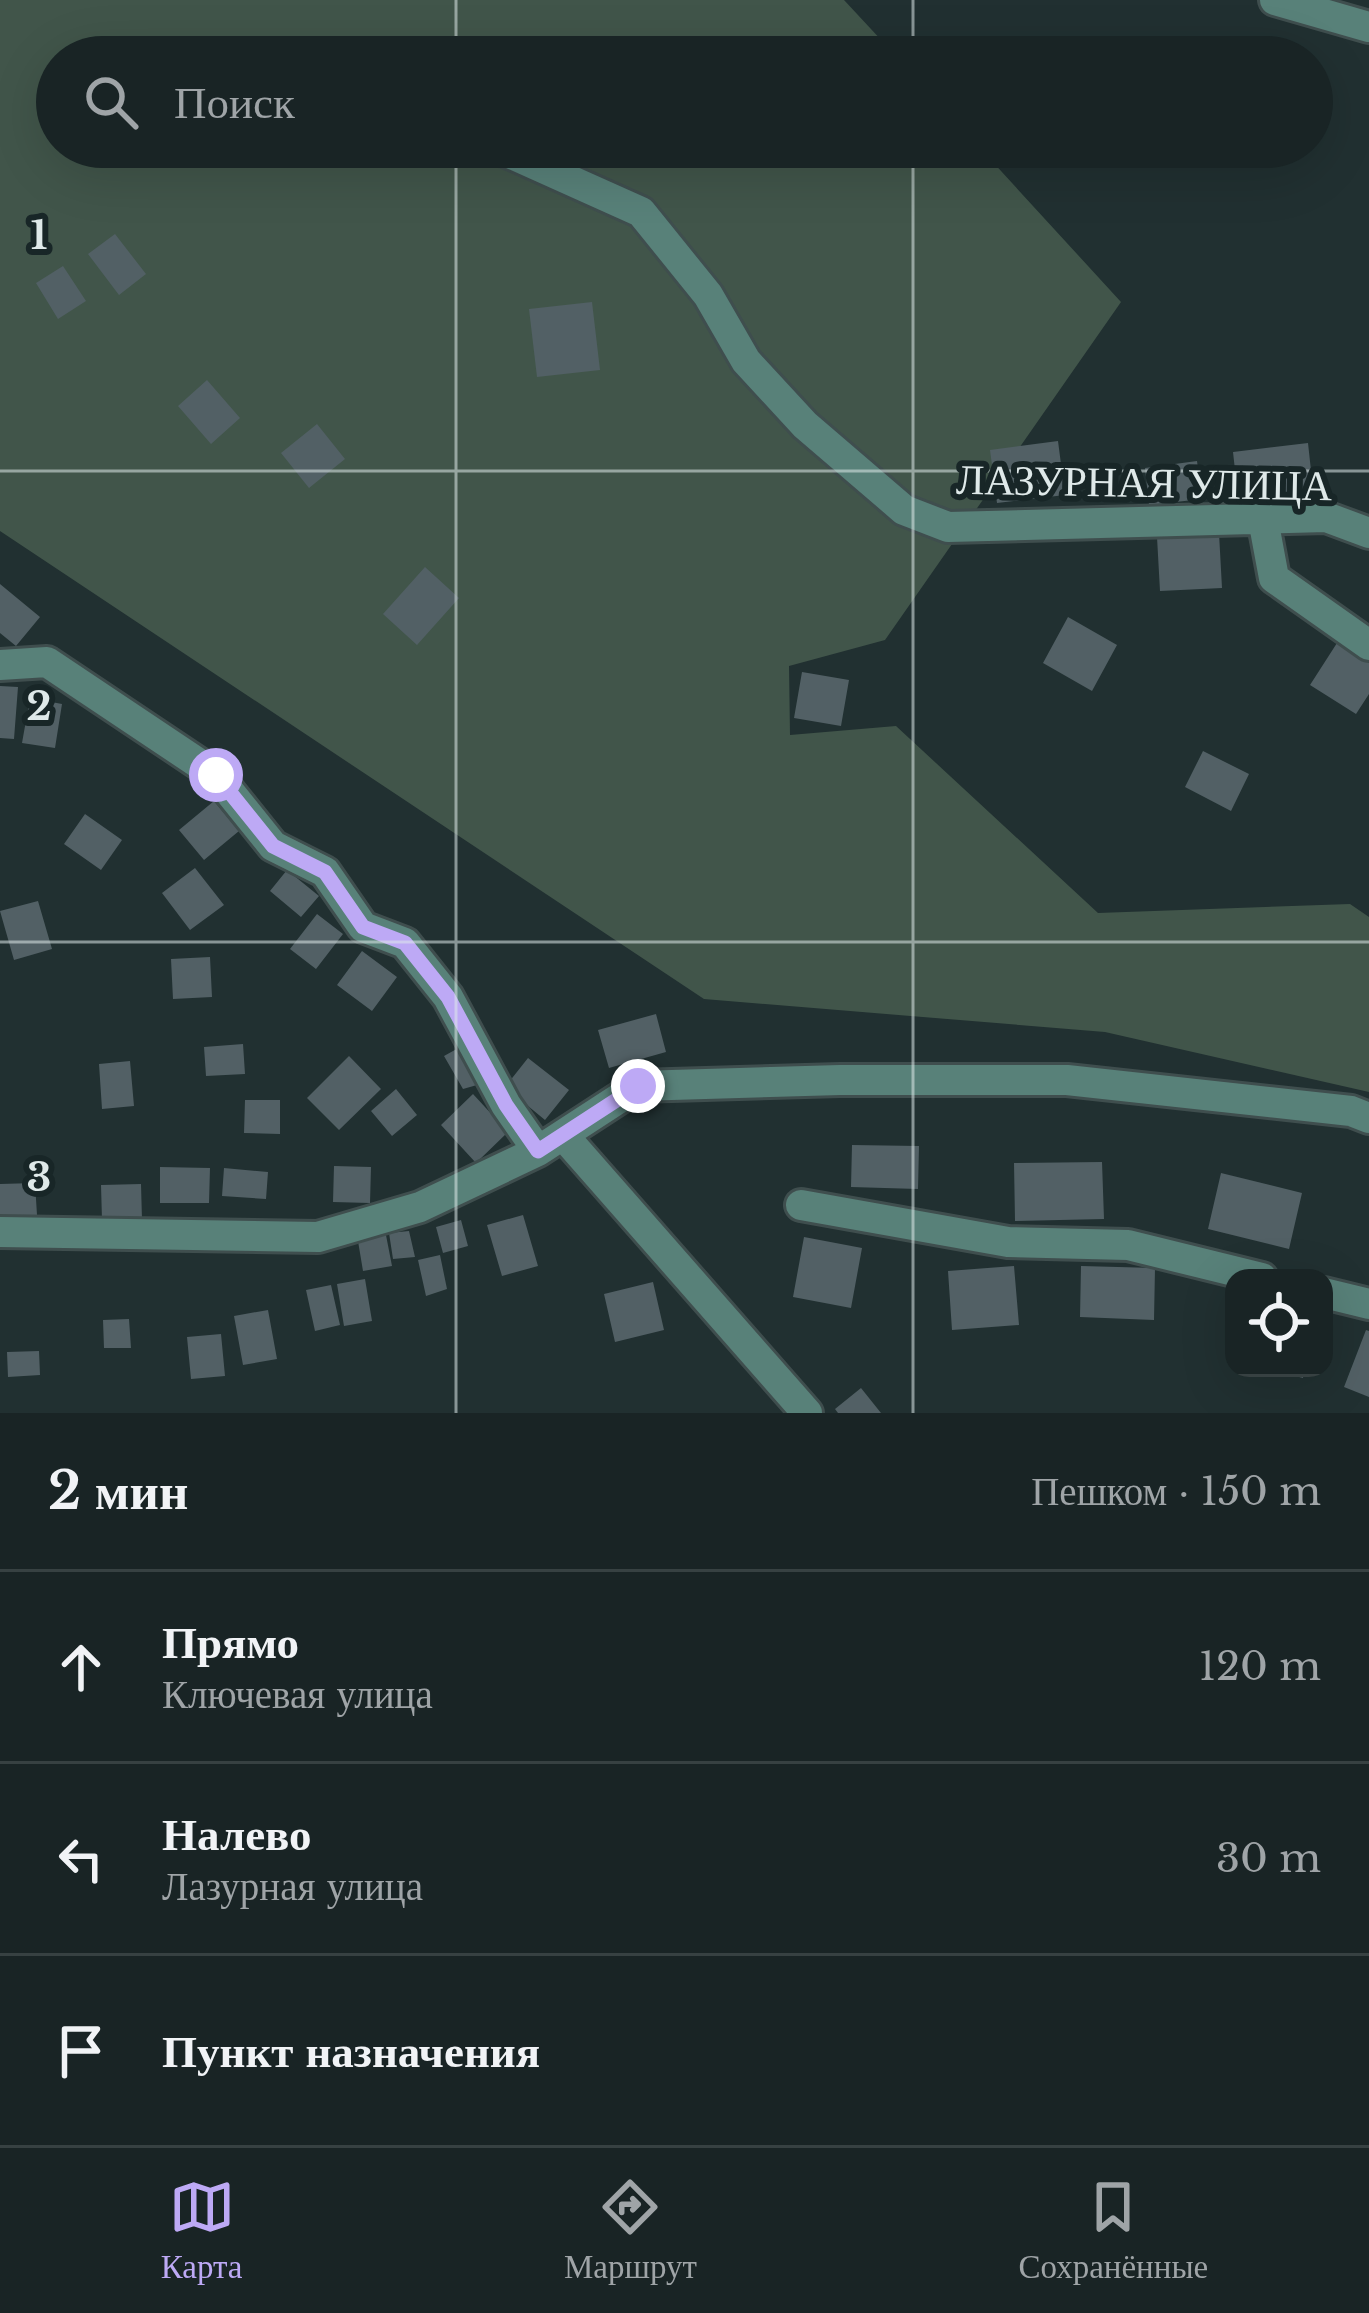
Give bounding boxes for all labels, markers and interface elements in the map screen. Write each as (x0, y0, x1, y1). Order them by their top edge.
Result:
search box (36, 36, 1333, 168)
icon: search (78, 69, 144, 135)
text: Поиск (174, 74, 295, 130)
text: 1 (30, 211, 48, 260)
street label: ЛАЗУРНАЯ УЛИЦА (956, 453, 1333, 511)
text: 2 (26, 682, 52, 731)
route start (189, 748, 243, 802)
route end (611, 1059, 665, 1113)
text: 3 (27, 1153, 51, 1202)
map controls (1225, 1269, 1333, 1377)
button: locate (1225, 1269, 1333, 1377)
text: 2 мин (48, 1460, 188, 1523)
text: Пешком · 150 m (1031, 1467, 1321, 1516)
text: Прямо (162, 1614, 299, 1670)
icon: ahead (48, 1634, 114, 1700)
text: 120 m (1199, 1642, 1321, 1691)
text: Ключевая улица (162, 1670, 433, 1719)
text: Налево (162, 1806, 312, 1862)
icon: left (48, 1826, 114, 1892)
text: 30 m (1216, 1834, 1321, 1883)
text: Лазурная улица (162, 1862, 423, 1911)
icon: arrive (48, 2018, 114, 2084)
text: Пункт назначения (162, 2023, 540, 2079)
tab: Карта (161, 2174, 243, 2287)
tab: Маршрут (564, 2174, 697, 2287)
tab: Сохранённые (1018, 2174, 1208, 2287)

